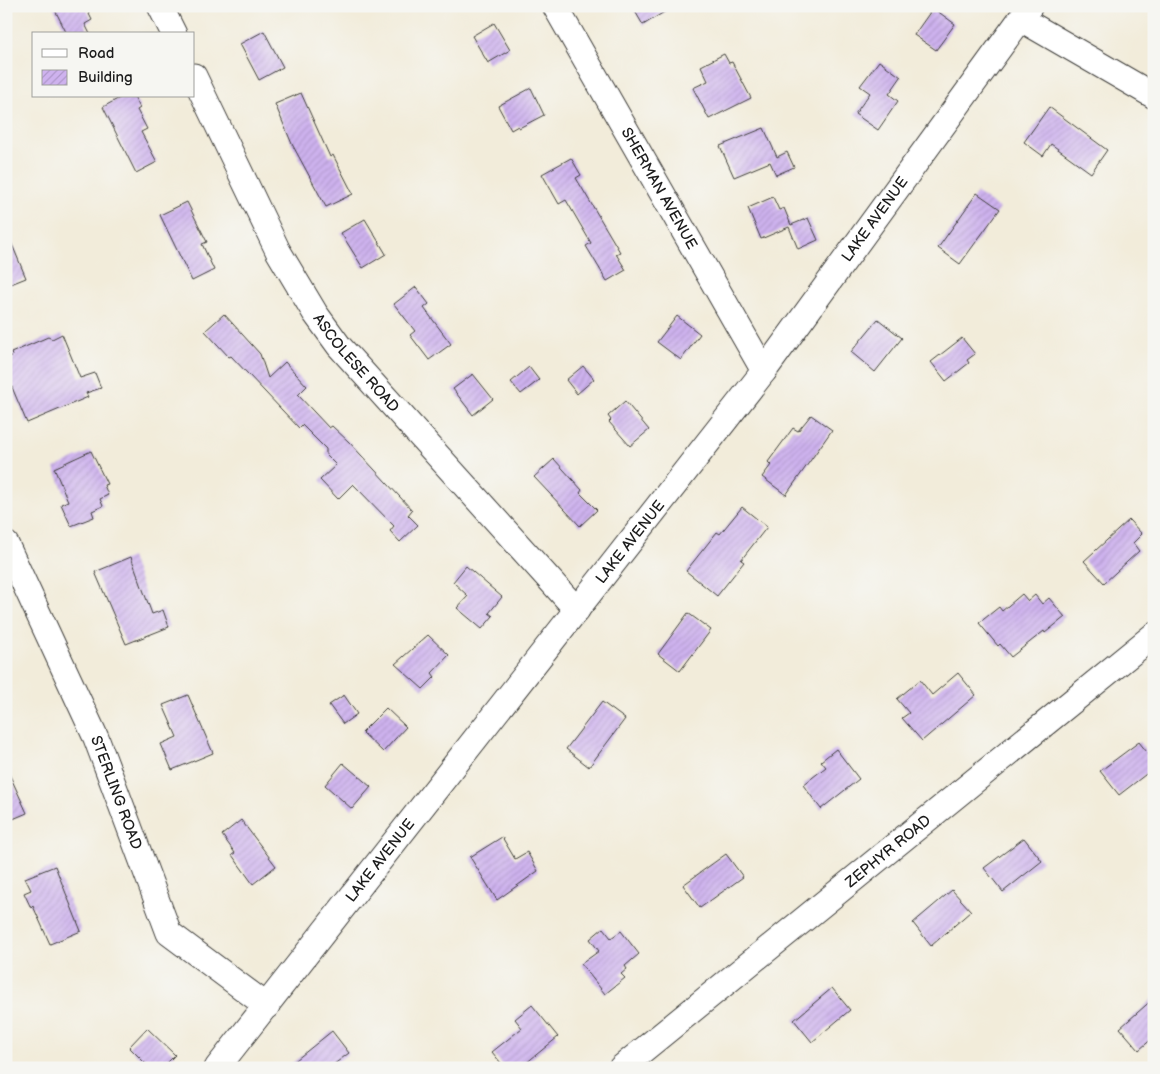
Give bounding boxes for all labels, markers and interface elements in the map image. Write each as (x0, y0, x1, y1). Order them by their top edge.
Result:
legend (32, 32, 195, 98)
text: Road (78, 44, 114, 63)
text: Building (78, 68, 133, 87)
street label: SHERMAN AVENUE (617, 124, 702, 253)
street label: LAKE AVENUE (837, 173, 912, 265)
street label: ASCOLESE ROAD (309, 310, 403, 416)
street label: LAKE AVENUE (591, 496, 669, 587)
street label: STERLING ROAD (86, 733, 146, 852)
street label: ZEPHYR ROAD (841, 811, 935, 892)
street label: LAKE AVENUE (341, 815, 419, 906)

